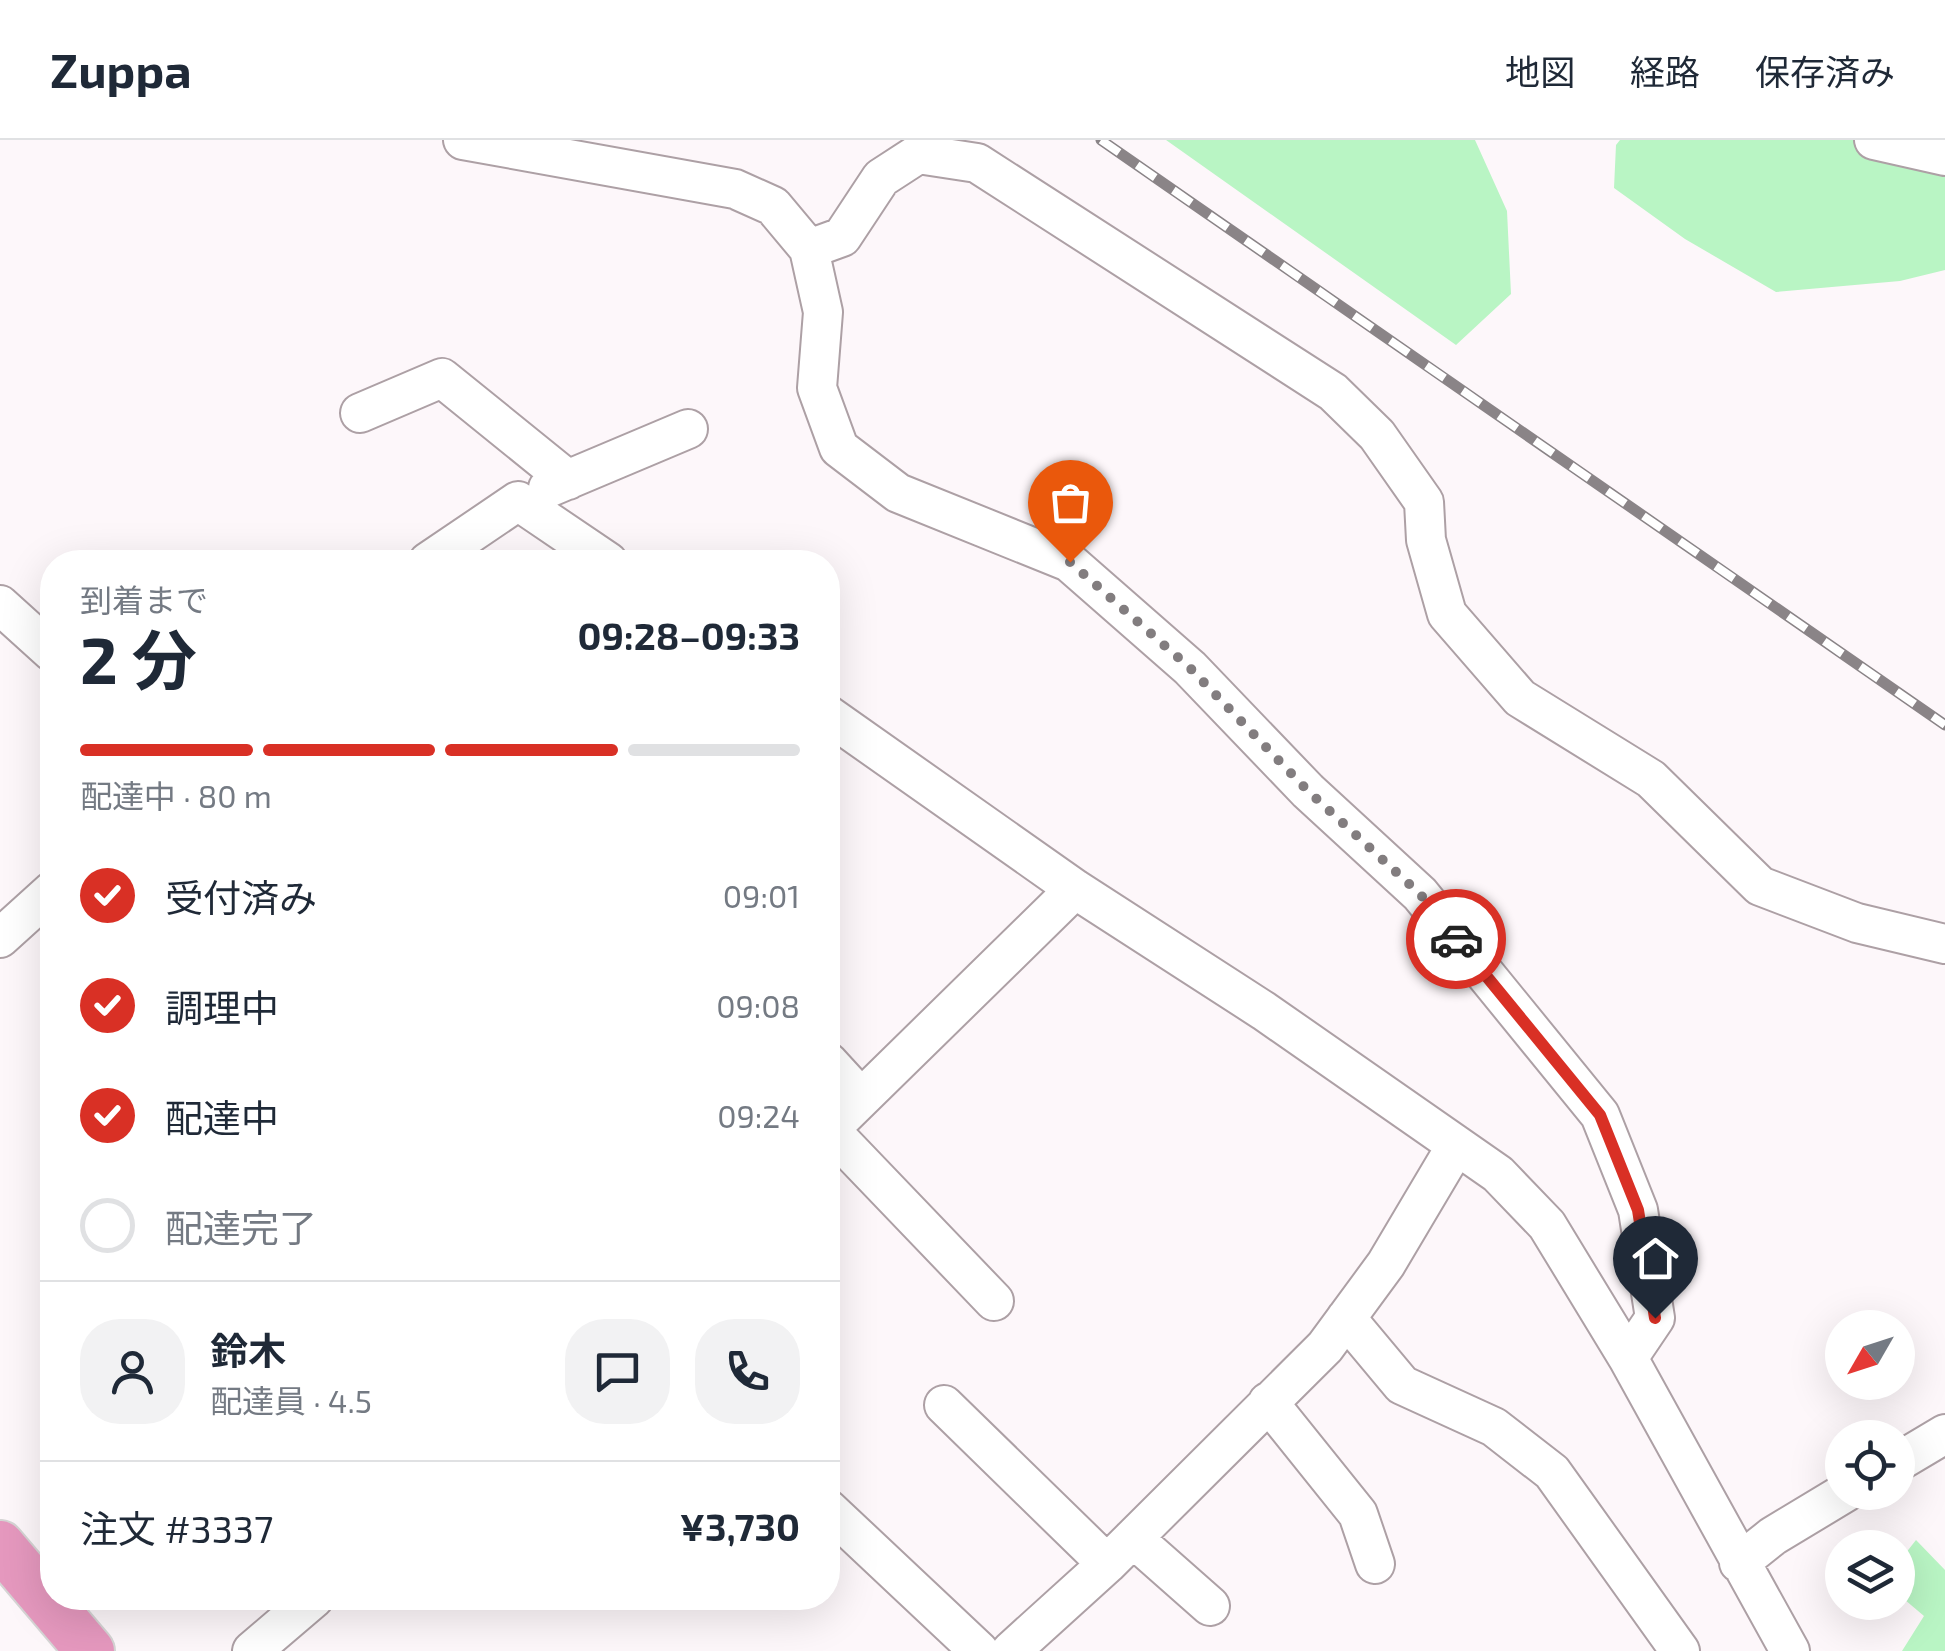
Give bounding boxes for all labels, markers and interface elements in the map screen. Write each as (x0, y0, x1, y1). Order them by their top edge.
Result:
text: Zuppa (50, 40, 192, 98)
text: 地図 (1505, 50, 1575, 92)
text: 経路 (1630, 50, 1700, 92)
text: 保存済み (1755, 50, 1895, 92)
pin (1028, 460, 1113, 563)
icon: bag (1043, 475, 1098, 530)
text: 到着まで (80, 580, 208, 618)
text: 09:28–09:33 (578, 612, 800, 658)
text: 2 分 (80, 619, 197, 697)
text: 配達中 · 80 m (80, 776, 272, 814)
icon: check (80, 868, 135, 923)
text: 受付済み (165, 874, 317, 920)
text: 09:01 (723, 876, 800, 914)
courier (1406, 889, 1506, 989)
icon: car (1429, 912, 1484, 967)
icon: check (80, 978, 135, 1033)
text: 調理中 (165, 984, 279, 1030)
text: 09:08 (716, 986, 800, 1024)
icon: check (80, 1088, 135, 1143)
text: 配達中 (165, 1094, 279, 1140)
text: 09:24 (717, 1096, 800, 1134)
text: 配達完了 (165, 1204, 317, 1250)
pin (1613, 1216, 1698, 1319)
icon: home (1628, 1231, 1683, 1286)
north arrow (1825, 1310, 1915, 1400)
map controls (1825, 1310, 1915, 1620)
button: person (80, 1319, 185, 1424)
button: chat (565, 1319, 670, 1424)
button: phone (695, 1319, 800, 1424)
text: 鈴木 (210, 1327, 286, 1373)
text: 配達員 · 4.5 (210, 1381, 372, 1419)
button: locate (1825, 1420, 1915, 1510)
text: ¥3,730 (680, 1503, 800, 1549)
text: 注文 #3337 (80, 1505, 273, 1551)
button: layers (1825, 1530, 1915, 1620)

